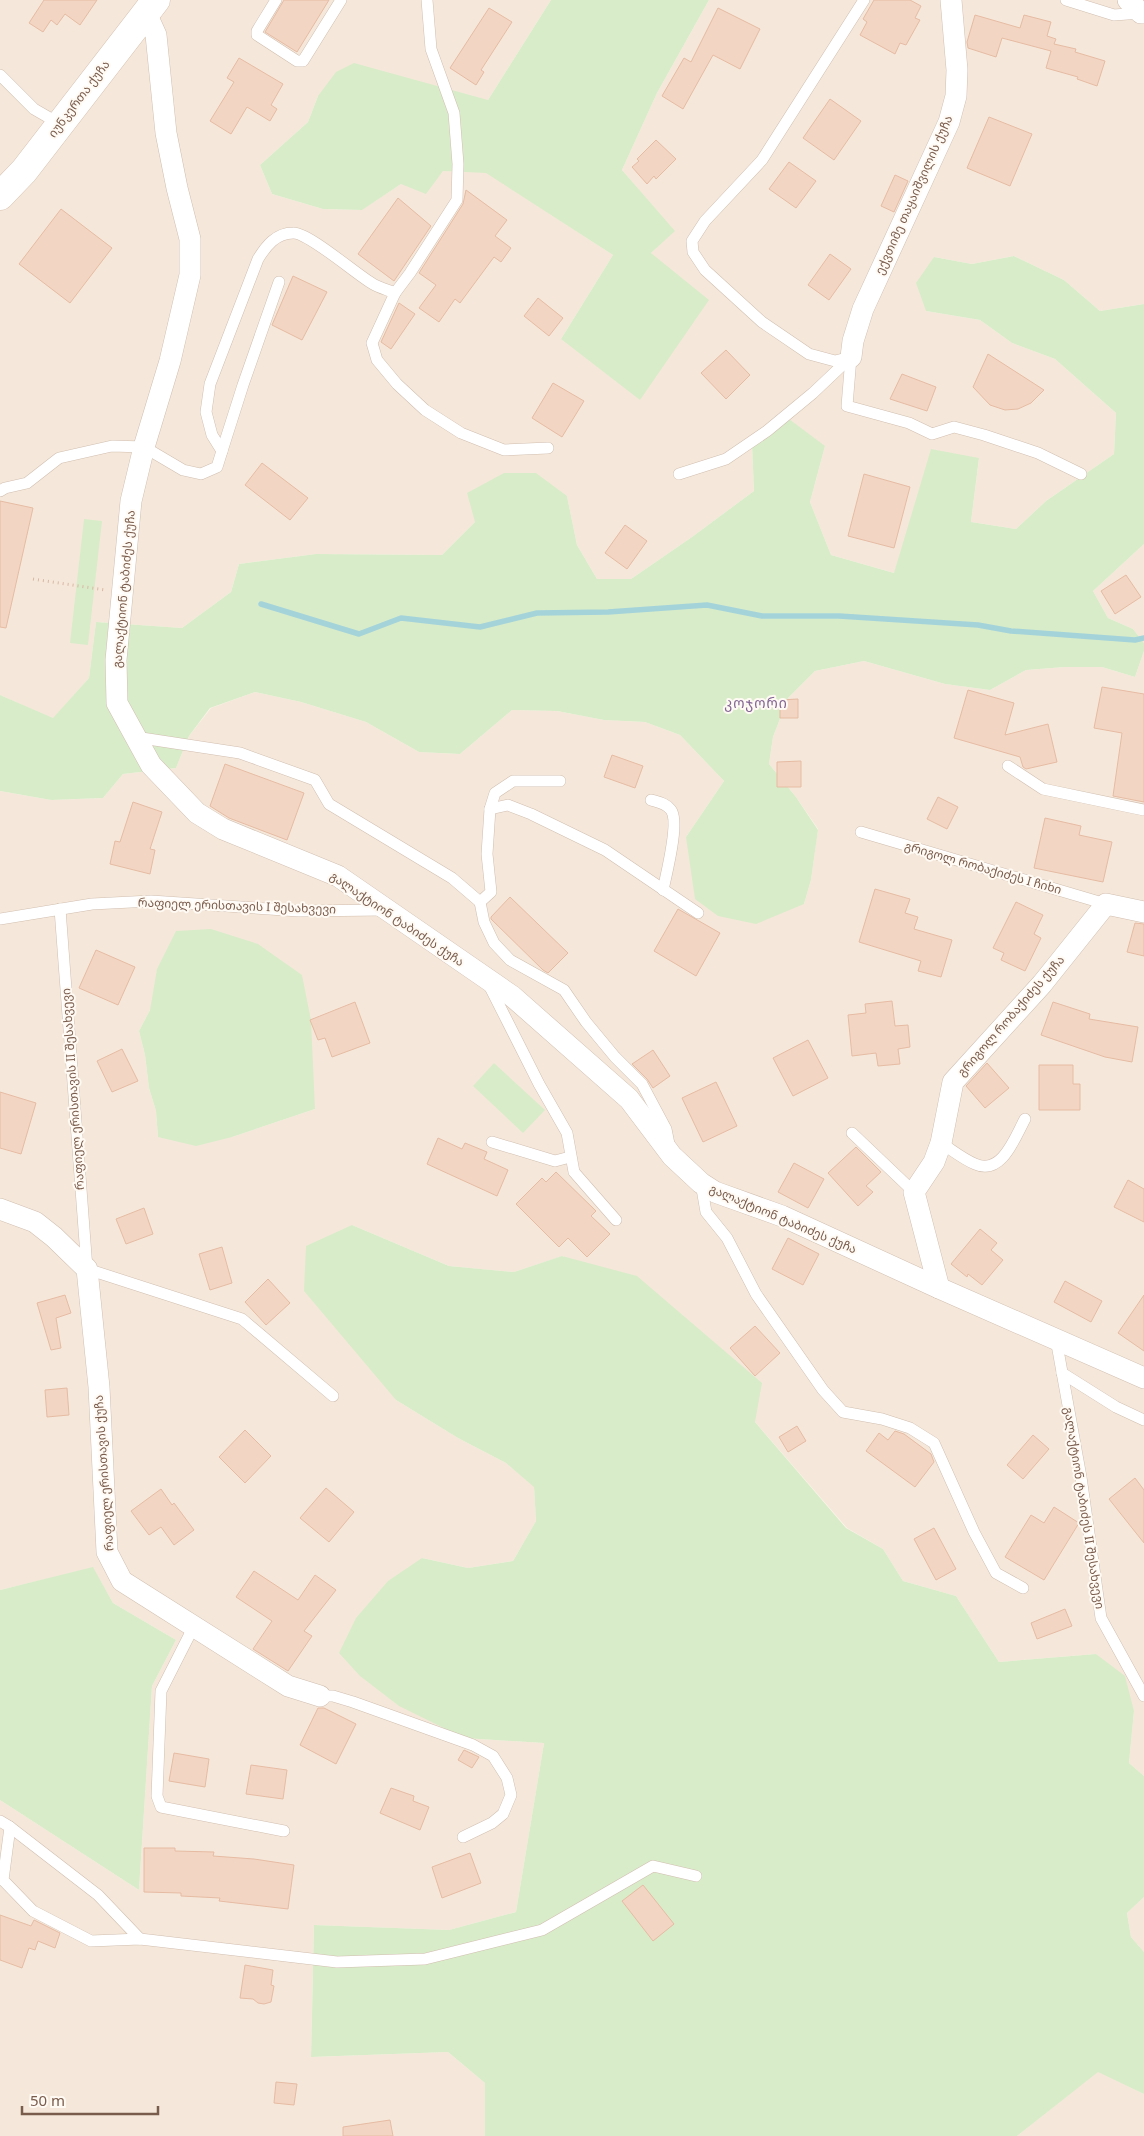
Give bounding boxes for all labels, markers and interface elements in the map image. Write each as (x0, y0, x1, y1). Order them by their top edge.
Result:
street label: იუნკერთა ქუჩა (44, 56, 113, 141)
street label: ექვთიმე თაყაიშვილის ქუჩა (871, 113, 956, 277)
street label: გალაქტიონ ტაბიძეს ქუჩა (108, 509, 139, 669)
district label: კოჯორი (724, 693, 788, 712)
street label: გრიგოლ რობაქიძეს I ჩიხი (903, 837, 1064, 898)
street label: გალაქტიონ ტაბიძეს ქუჩა (327, 867, 468, 970)
street label: რაფიელ ერისთავის I შესახვევი (138, 894, 337, 917)
street label: გრიგოლ რობაქიძეს ქუჩა (953, 952, 1068, 1080)
street label: რაფიელ ერისთავის II შესახვევი (57, 987, 88, 1191)
street label: გალაქტიონ ტაბიძეს ქუჩა (707, 1180, 859, 1257)
street label: რაფიელ ერისთავის ქუჩა (90, 1394, 117, 1552)
street label: გალაქტიონ ტაბიძეს II შესახვევი (1060, 1406, 1109, 1610)
scale bar (22, 2084, 159, 2116)
text: 50 m (30, 2090, 65, 2110)

